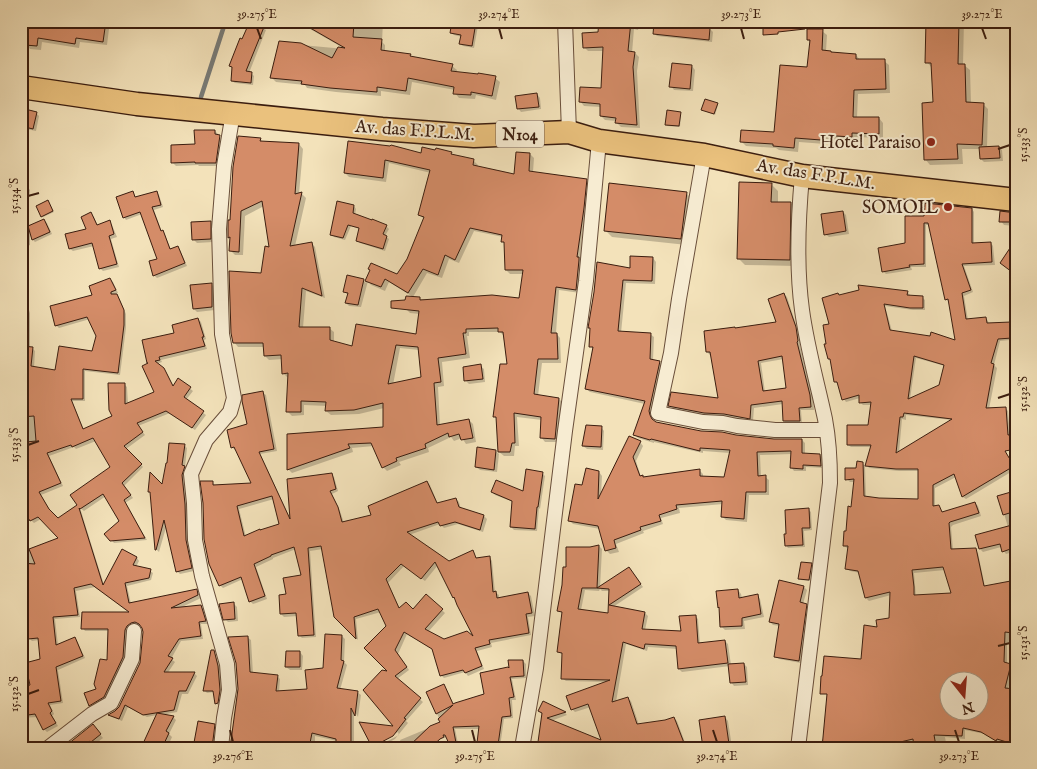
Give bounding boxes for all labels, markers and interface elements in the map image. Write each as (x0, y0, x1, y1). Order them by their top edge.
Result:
text: 39.275°E (237, 7, 277, 22)
text: 39.274°E (478, 7, 520, 22)
text: 39.273°E (721, 7, 761, 22)
text: 39.272°E (961, 7, 1003, 22)
street label: Av. das F.P.L.M. (353, 116, 476, 147)
road number: N104 (496, 120, 544, 148)
text: 15.133°S (1016, 128, 1031, 162)
place label: Hotel Paraiso (820, 132, 921, 155)
marker: Hotel Paraiso (925, 136, 937, 148)
street label: Av. das F.P.L.M. (754, 155, 877, 196)
text: 15.134°S (7, 178, 22, 214)
place label: SOMOIL (862, 197, 938, 220)
marker: SOMOIL (942, 201, 954, 213)
text: 15.132°S (1016, 376, 1031, 412)
text: 15.133°S (7, 428, 22, 462)
text: 15.131°S (1016, 626, 1031, 660)
north arrow (940, 672, 990, 722)
text: 15.132°S (7, 676, 22, 712)
text: N (959, 697, 977, 718)
text: 39.276°E (213, 749, 253, 764)
text: 39.275°E (455, 749, 495, 764)
text: 39.274°E (696, 749, 738, 764)
text: 39.273°E (939, 749, 979, 764)

